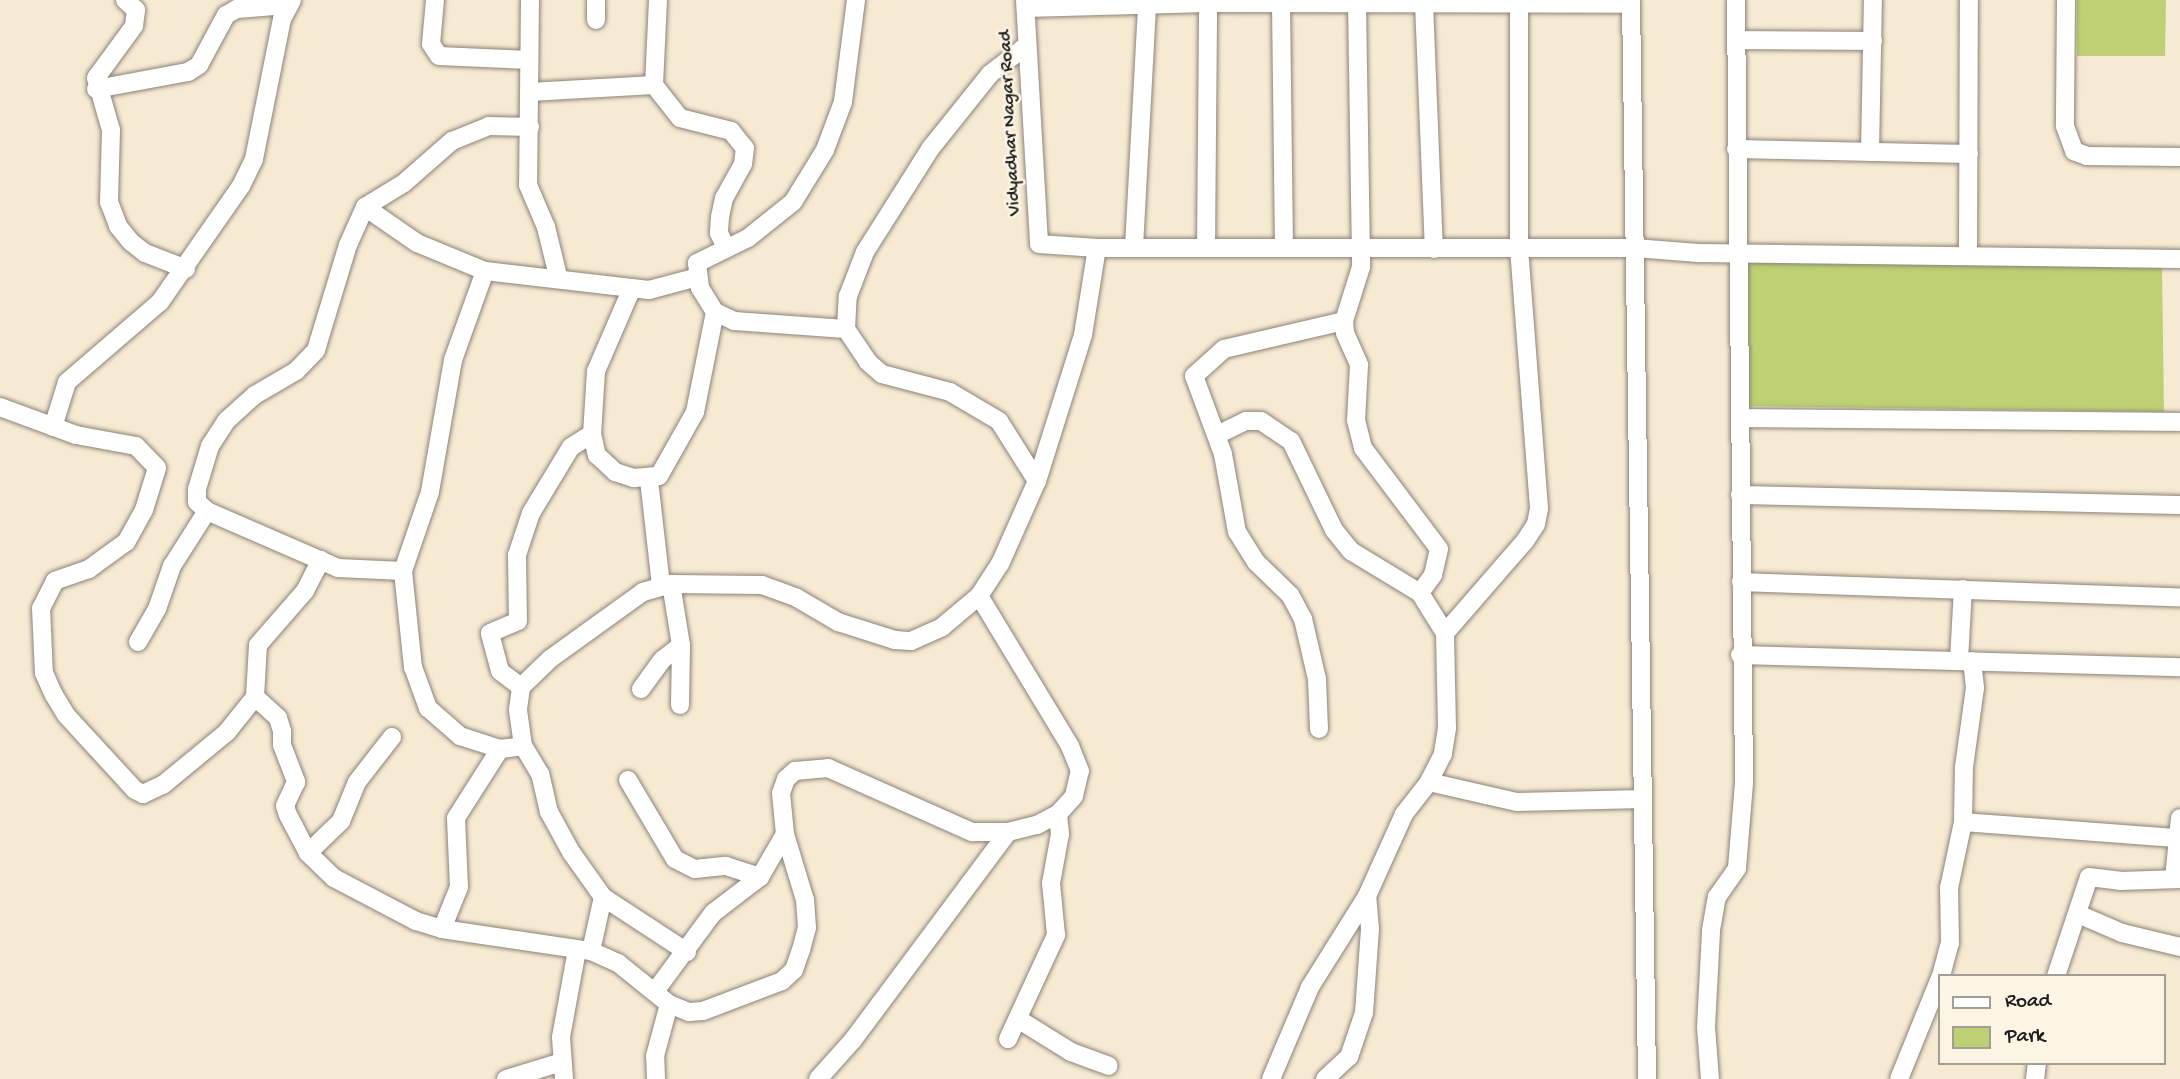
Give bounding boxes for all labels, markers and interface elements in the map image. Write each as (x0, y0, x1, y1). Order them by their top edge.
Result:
street label: Vidyadhar Nagar Road (995, 30, 1027, 216)
legend (1938, 974, 2166, 1065)
text: Road (2005, 990, 2051, 1015)
text: Park (2005, 1025, 2045, 1050)

